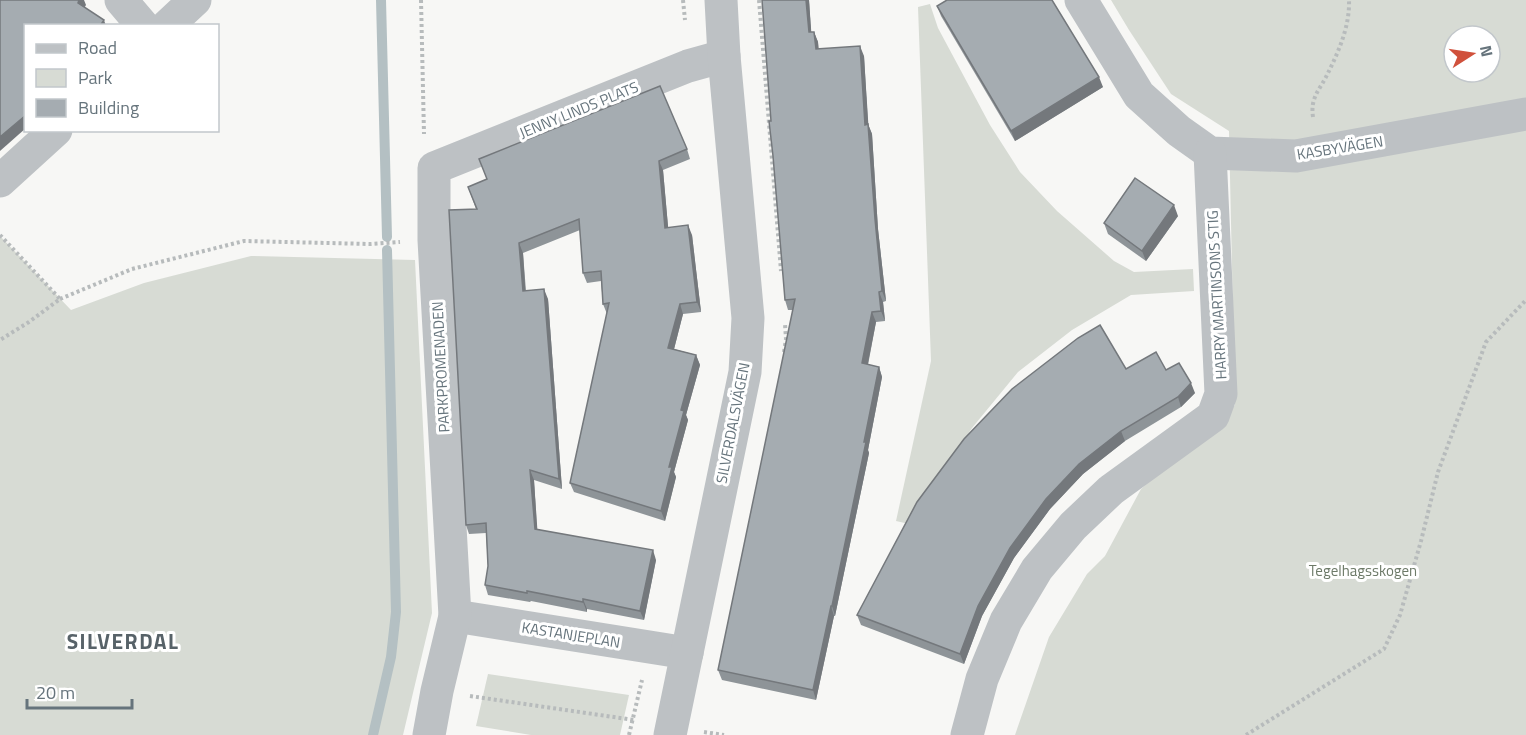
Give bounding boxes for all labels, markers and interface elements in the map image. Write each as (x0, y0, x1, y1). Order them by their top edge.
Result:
legend (24, 24, 219, 132)
north arrow (1442, 24, 1502, 84)
text: Road (78, 34, 117, 61)
text: N (1474, 43, 1500, 59)
text: Park (78, 64, 113, 91)
street label: JENNY LINDS PLATS (516, 75, 642, 144)
text: Building (78, 94, 139, 121)
street label: KASBYVÄGEN (1295, 129, 1385, 166)
street label: HARRY MARTINSONS STIG (1201, 210, 1232, 380)
street label: PARKPROMENADEN (426, 301, 455, 433)
street label: SILVERDALSVÄGEN (710, 360, 756, 485)
park label: Tegelhagsskogen (1309, 559, 1417, 582)
street label: KASTANJEPLAN (520, 615, 622, 654)
district label: SILVERDAL (67, 625, 179, 657)
scale bar (27, 672, 132, 710)
text: 20 m (36, 679, 75, 706)

